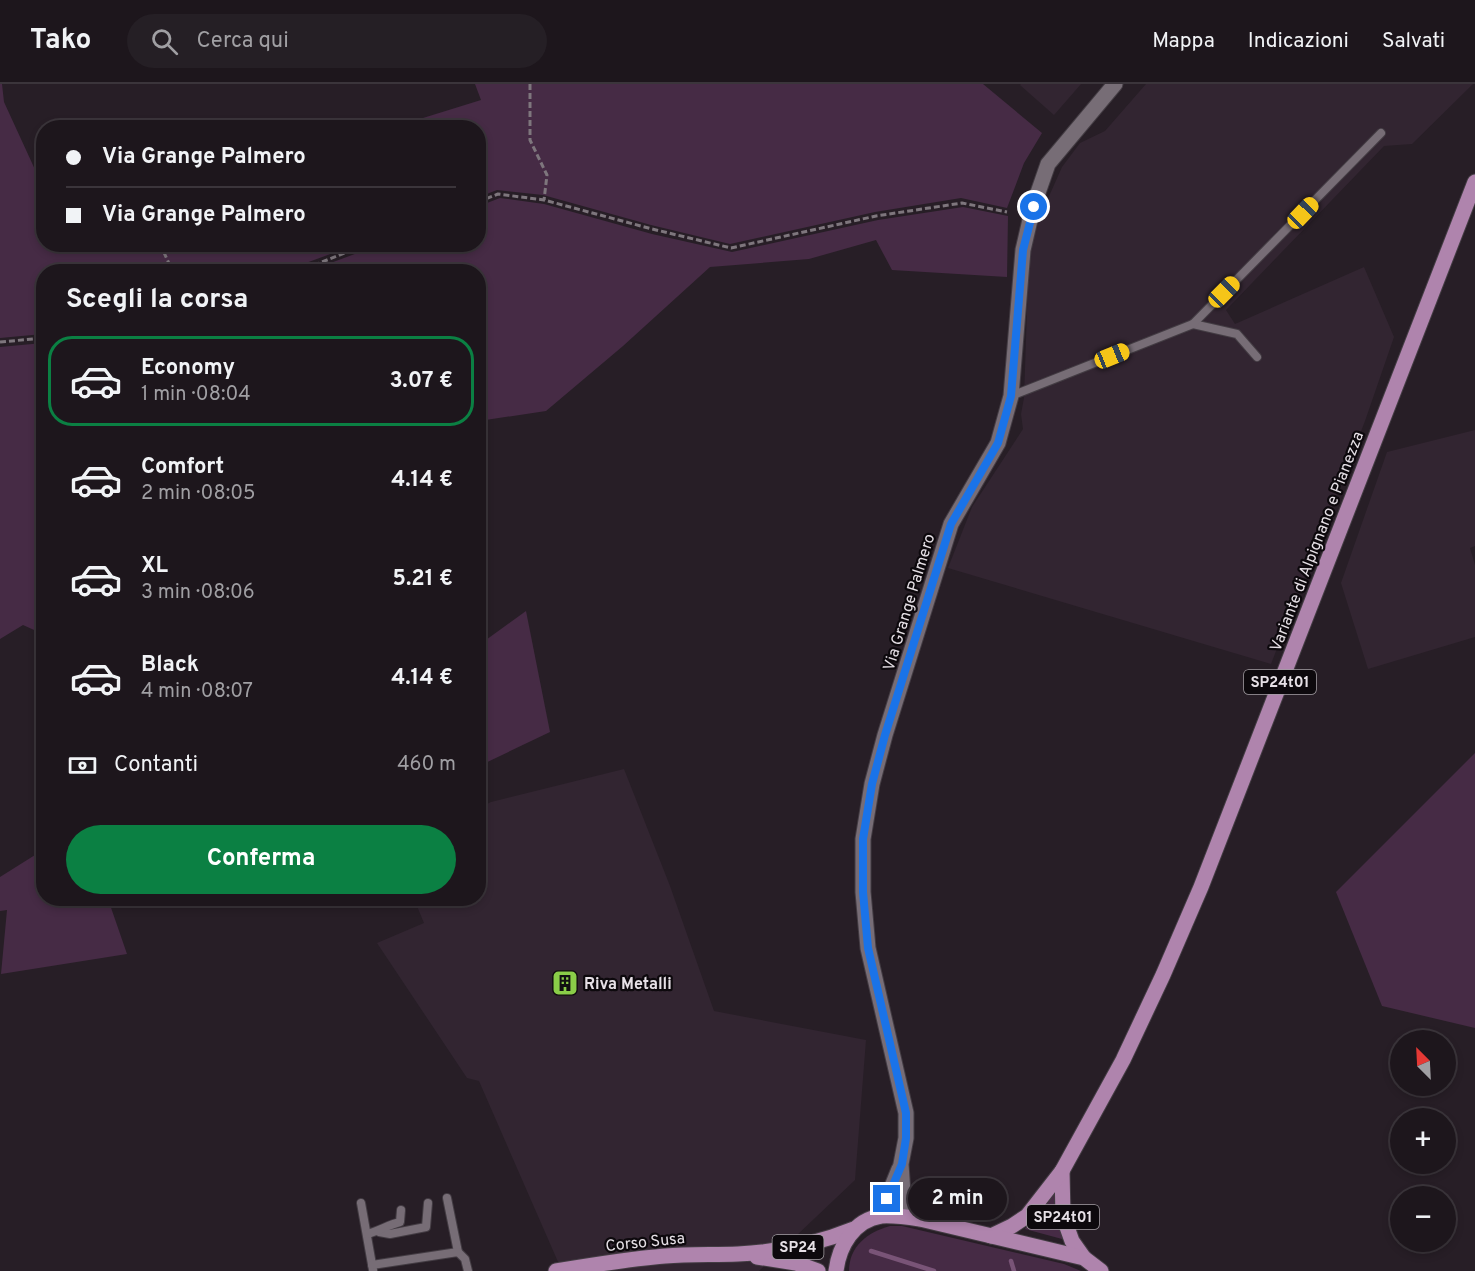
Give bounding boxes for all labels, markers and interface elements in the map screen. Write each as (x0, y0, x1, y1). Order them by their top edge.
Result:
search box (127, 14, 547, 68)
text: Tako (30, 23, 91, 59)
icon: search (148, 25, 181, 58)
text: Cerca qui (196, 28, 289, 55)
text: Mappa (1152, 28, 1215, 55)
text: Indicazioni (1248, 28, 1349, 55)
text: Salvati (1382, 28, 1445, 55)
text: Via Grange Palmero (102, 144, 306, 171)
route start (1020, 193, 1047, 220)
car (1284, 194, 1322, 232)
text: Via Grange Palmero (102, 202, 306, 229)
car (1205, 273, 1243, 311)
text: Scegli la corsa (66, 283, 248, 317)
car (1092, 341, 1132, 371)
icon: car (69, 354, 123, 408)
text: Economy (141, 355, 235, 382)
text: 3.07 € (390, 368, 453, 395)
text: 1 min · 08:04 (141, 382, 251, 408)
street label: Variante di Alpignano e Pianezza (1267, 429, 1369, 655)
icon: car (69, 453, 123, 507)
text: Comfort (141, 454, 224, 481)
text: 4.14 € (391, 467, 453, 494)
text: 2 min · 08:05 (141, 481, 255, 507)
street label: Via Grange Palmero (880, 531, 940, 674)
icon: car (69, 552, 123, 606)
text: XL (141, 553, 168, 580)
text: 5.21 € (392, 566, 453, 593)
text: 3 min · 08:06 (141, 580, 255, 606)
icon: car (69, 651, 123, 705)
text: Black (141, 652, 199, 679)
text: 4.14 € (391, 665, 453, 692)
road number: SP24t01 (1244, 670, 1316, 694)
text: 4 min · 08:07 (141, 679, 253, 705)
icon: cash (66, 749, 99, 782)
text: Contanti (114, 752, 198, 779)
text: 460 m (397, 752, 456, 778)
button: Conferma (66, 825, 456, 894)
building icon: Riva Metalli (550, 968, 580, 998)
place label: Riva Metalli (584, 975, 672, 995)
north arrow (1390, 1030, 1456, 1096)
map controls (1390, 1030, 1456, 1252)
button: + (1390, 1108, 1456, 1174)
callout: 2 min (908, 1178, 1007, 1220)
route end (873, 1185, 900, 1212)
text: 2 min (931, 1186, 984, 1212)
button: − (1390, 1186, 1456, 1252)
road number: SP24t01 (1027, 1205, 1099, 1229)
street label: Corso Susa (605, 1229, 686, 1257)
road number: SP24 (772, 1235, 824, 1259)

